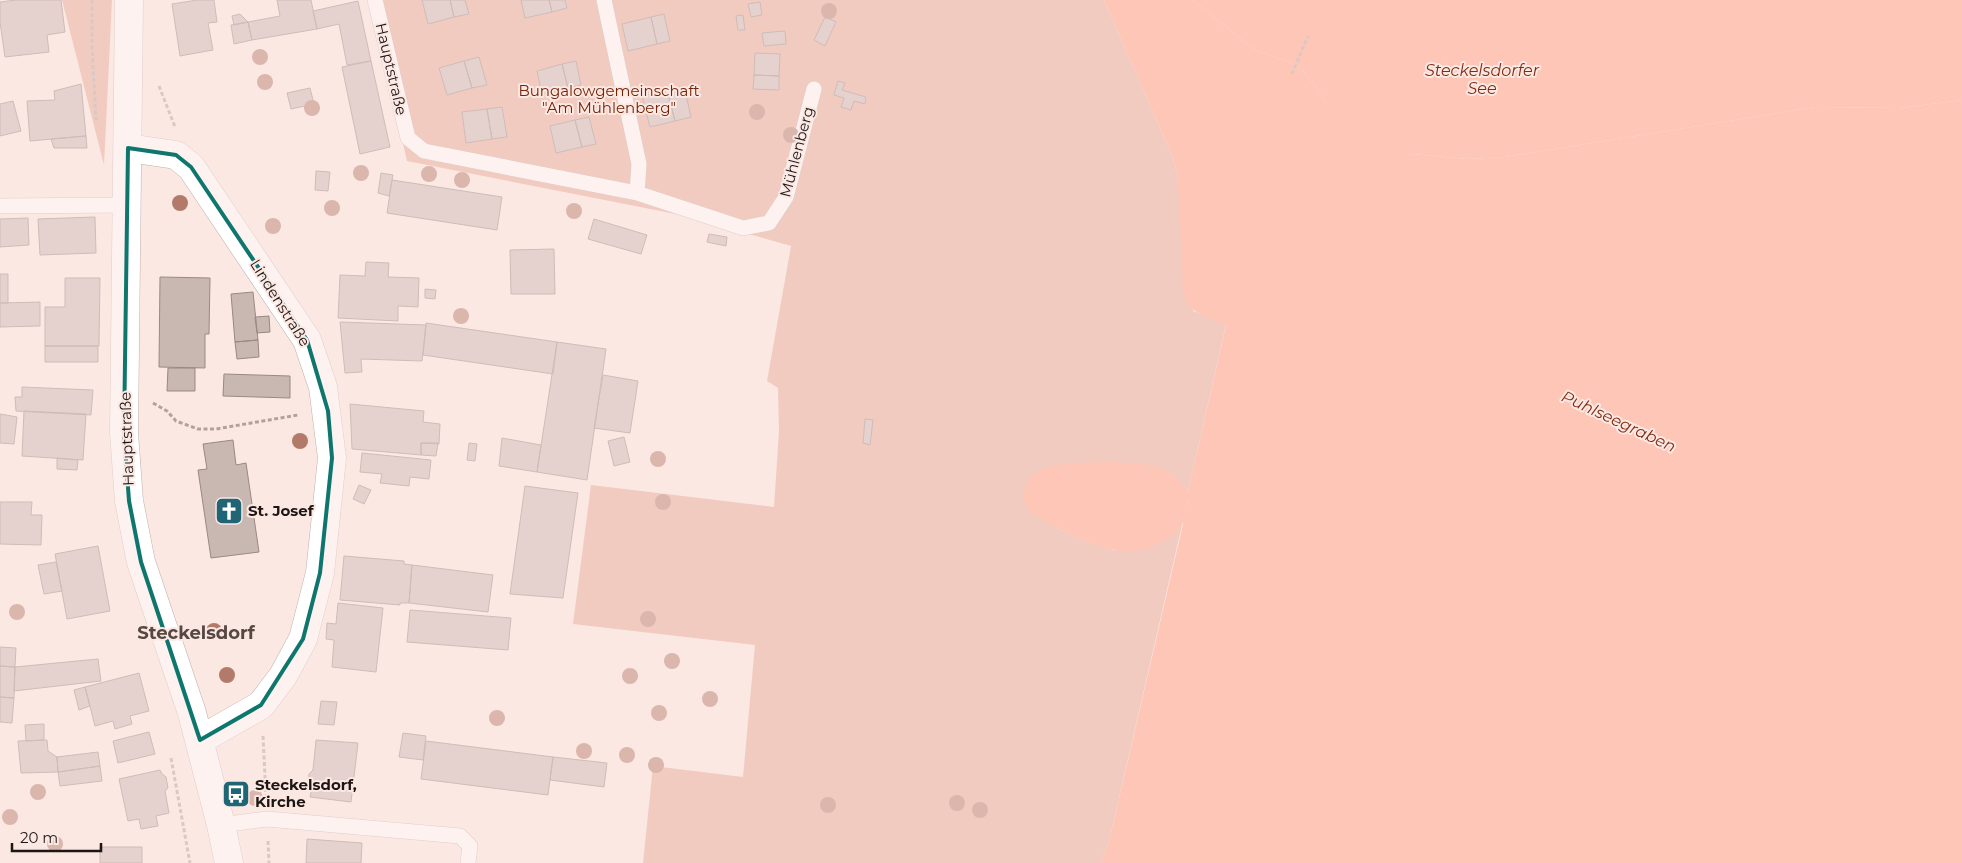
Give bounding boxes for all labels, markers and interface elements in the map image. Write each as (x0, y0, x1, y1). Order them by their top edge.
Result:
street label: Hauptstraße (372, 21, 411, 117)
water label: Steckelsdorfer See (1425, 61, 1540, 98)
park label: Bungalowgemeinschaft "Am Mühlenberg" (518, 81, 700, 117)
street label: Mühlenberg (775, 104, 818, 199)
street label: Lindenstraße (246, 256, 315, 350)
water label: Puhlseegraben (1559, 387, 1679, 456)
street label: Hauptstraße (115, 392, 138, 486)
church icon: St. Josef (214, 496, 244, 526)
place label: St. Josef (248, 501, 315, 520)
district label: Steckelsdorf (137, 622, 256, 644)
place label: Steckelsdorf, Kirche (255, 775, 357, 811)
bus stop icon: Steckelsdorf, Kirche (221, 779, 251, 809)
scale bar (12, 820, 101, 852)
text: 20 m (20, 828, 58, 847)

